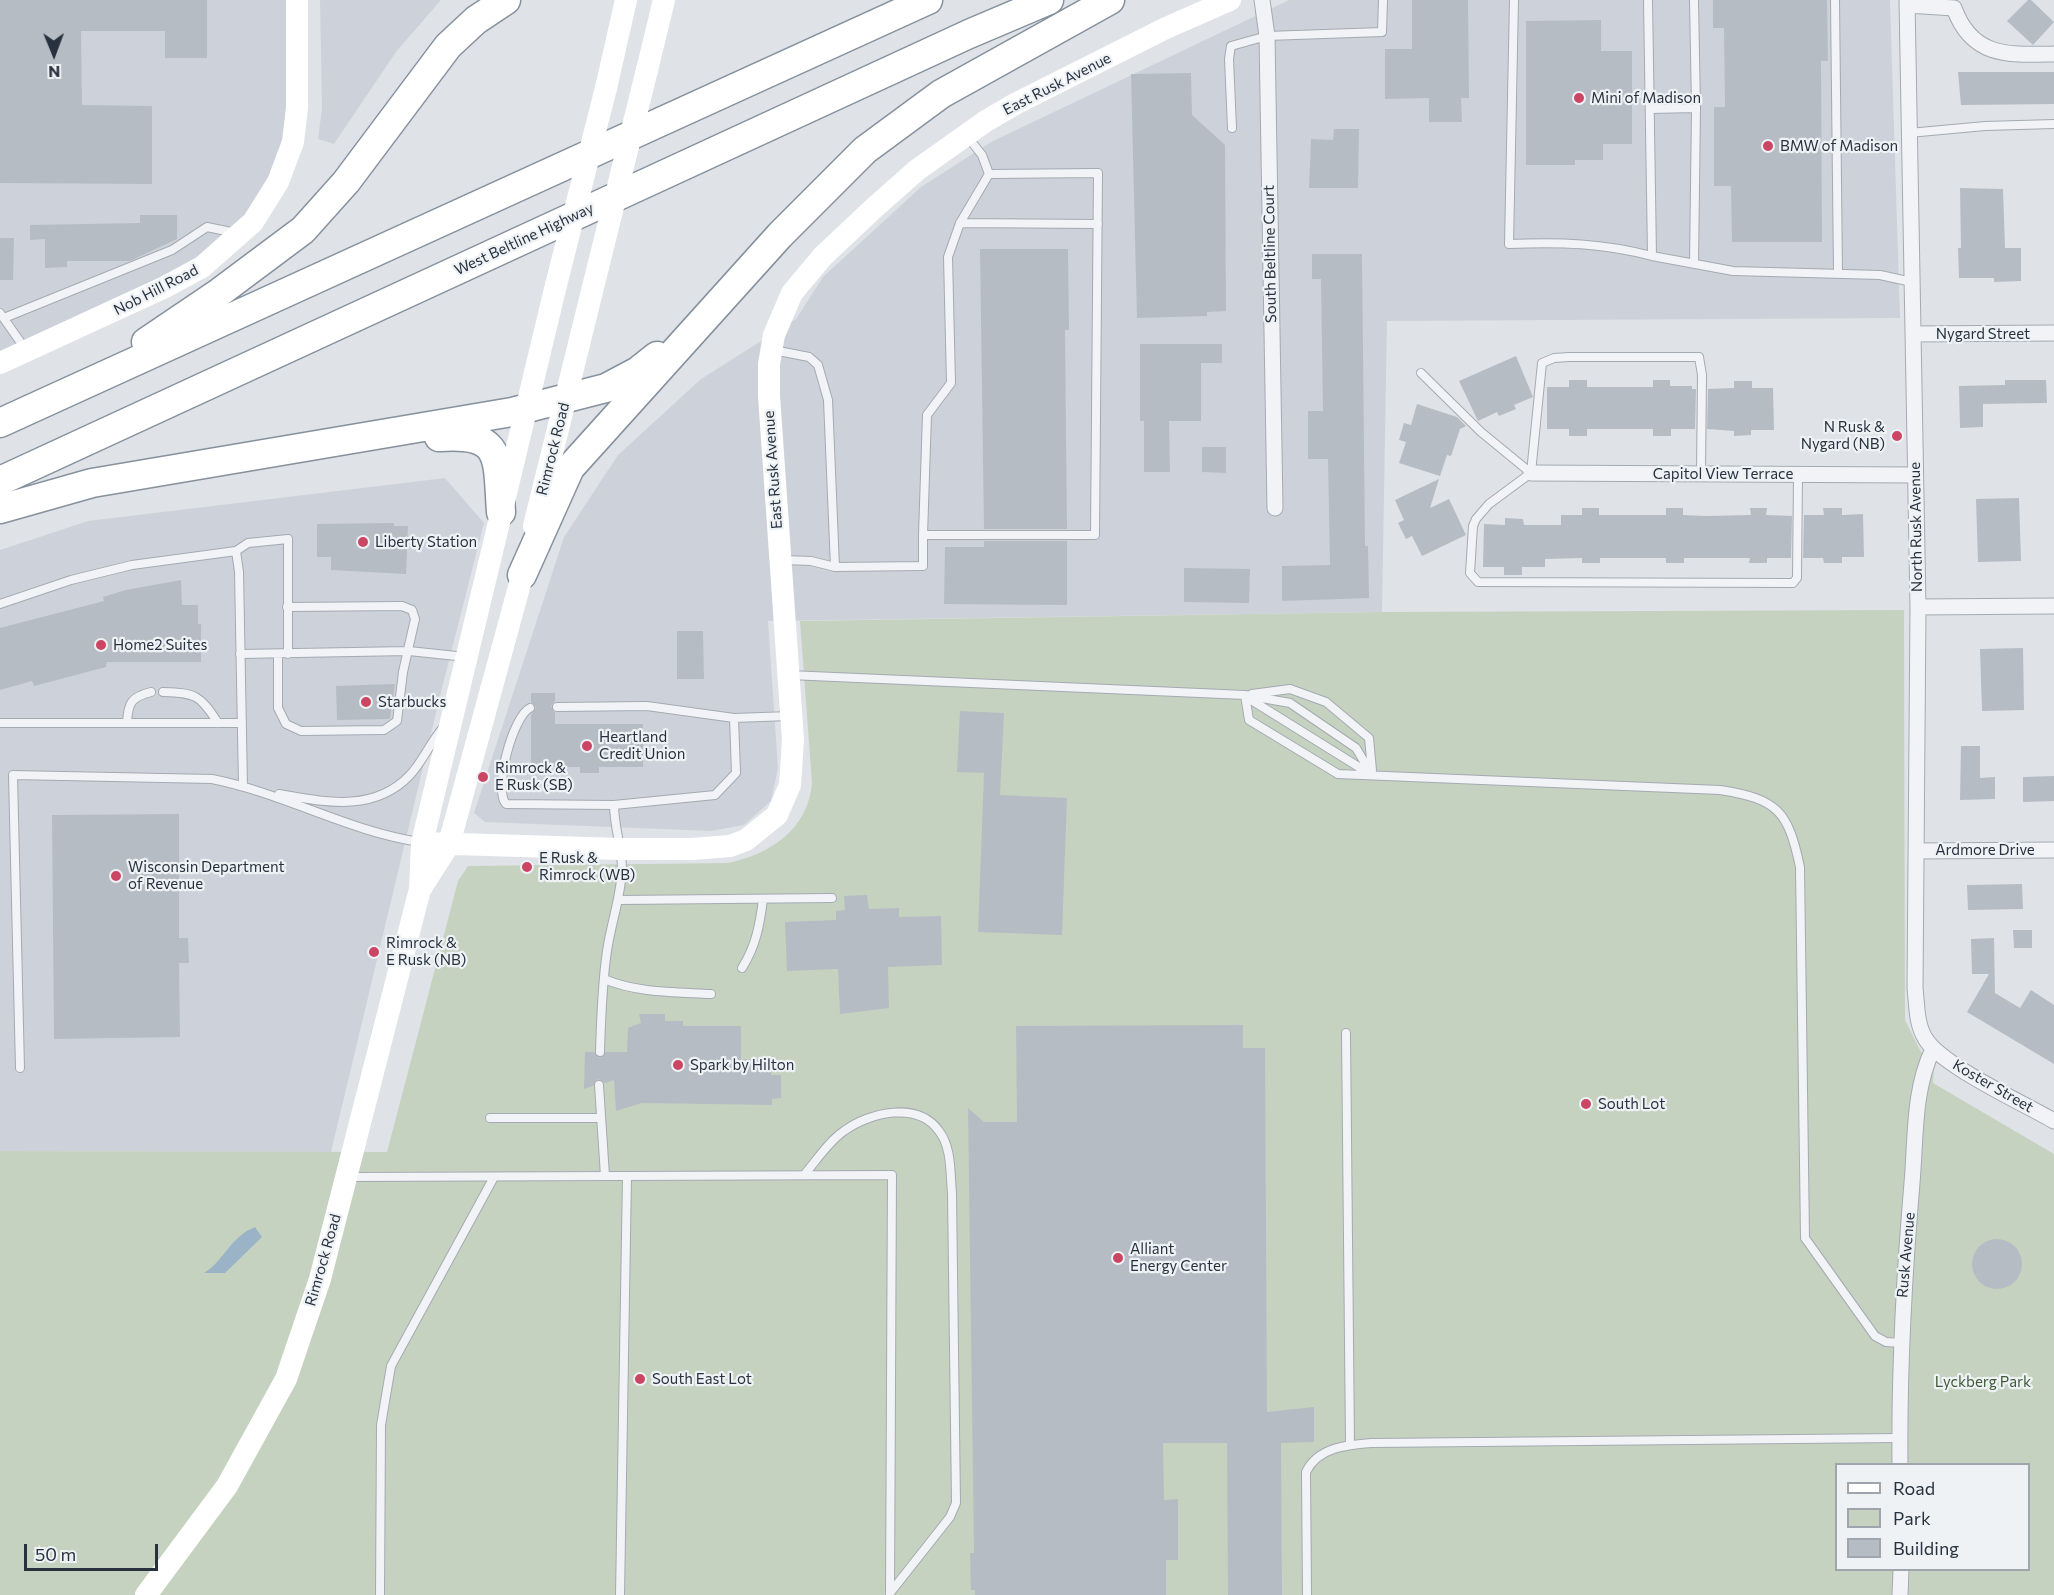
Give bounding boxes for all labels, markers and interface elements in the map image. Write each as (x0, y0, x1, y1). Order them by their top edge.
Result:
north arrow (24, 24, 84, 84)
street label: East Rusk Avenue (1000, 49, 1114, 119)
text: N (48, 63, 60, 82)
place label: Mini of Madison (1591, 89, 1701, 107)
marker: Mini of Madison (1572, 91, 1586, 105)
place label: BMW of Madison (1780, 137, 1898, 155)
marker: BMW of Madison (1761, 139, 1775, 153)
street label: South Beltline Court (1260, 185, 1280, 323)
street label: West Beltline Highway (452, 199, 596, 279)
street label: Nob Hill Road (111, 261, 201, 319)
street label: Nygard Street (1936, 325, 2030, 343)
street label: Rimrock Road (533, 401, 573, 497)
street label: East Rusk Avenue (760, 410, 786, 530)
place label: N Rusk & Nygard (NB) (1801, 418, 1885, 453)
marker: N Rusk & Nygard (NB) (1890, 429, 1904, 443)
street label: North Rusk Avenue (1906, 462, 1926, 592)
street label: Capitol View Terrace (1653, 465, 1793, 483)
place label: Liberty Station (375, 533, 477, 551)
marker: Liberty Station (356, 535, 370, 549)
place label: Home2 Suites (113, 636, 207, 654)
marker: Home2 Suites (94, 638, 108, 652)
place label: Starbucks (378, 693, 446, 711)
marker: Starbucks (359, 695, 373, 709)
place label: Heartland Credit Union (599, 728, 685, 763)
marker: Heartland Credit Union (580, 739, 594, 753)
place label: Rimrock & E Rusk (SB) (495, 759, 573, 794)
marker: Rimrock & E Rusk (SB) (476, 770, 490, 784)
street label: Ardmore Drive (1935, 841, 2035, 859)
place label: E Rusk & Rimrock (WB) (539, 849, 635, 884)
place label: Wisconsin Department of Revenue (128, 858, 285, 893)
marker: E Rusk & Rimrock (WB) (520, 860, 534, 874)
marker: Wisconsin Department of Revenue (109, 869, 123, 883)
place label: Rimrock & E Rusk (NB) (386, 934, 466, 969)
marker: Rimrock & E Rusk (NB) (367, 945, 381, 959)
place label: Spark by Hilton (690, 1056, 794, 1074)
street label: Koster Street (1949, 1056, 2037, 1116)
marker: Spark by Hilton (671, 1058, 685, 1072)
place label: South Lot (1598, 1095, 1665, 1113)
marker: South Lot (1579, 1097, 1593, 1111)
street label: Rusk Avenue (1893, 1211, 1919, 1299)
street label: Rimrock Road (301, 1212, 345, 1308)
place label: Alliant Energy Center (1130, 1240, 1227, 1275)
marker: Alliant Energy Center (1111, 1251, 1125, 1265)
place label: South East Lot (652, 1370, 752, 1388)
marker: South East Lot (633, 1372, 647, 1386)
park label: Lyckberg Park (1935, 1373, 2031, 1391)
legend (1835, 1463, 2030, 1571)
text: Road (1893, 1477, 1935, 1499)
text: Park (1893, 1507, 1931, 1529)
scale bar (27, 1532, 160, 1570)
text: Building (1893, 1537, 1959, 1559)
text: 50 m (35, 1543, 76, 1565)

